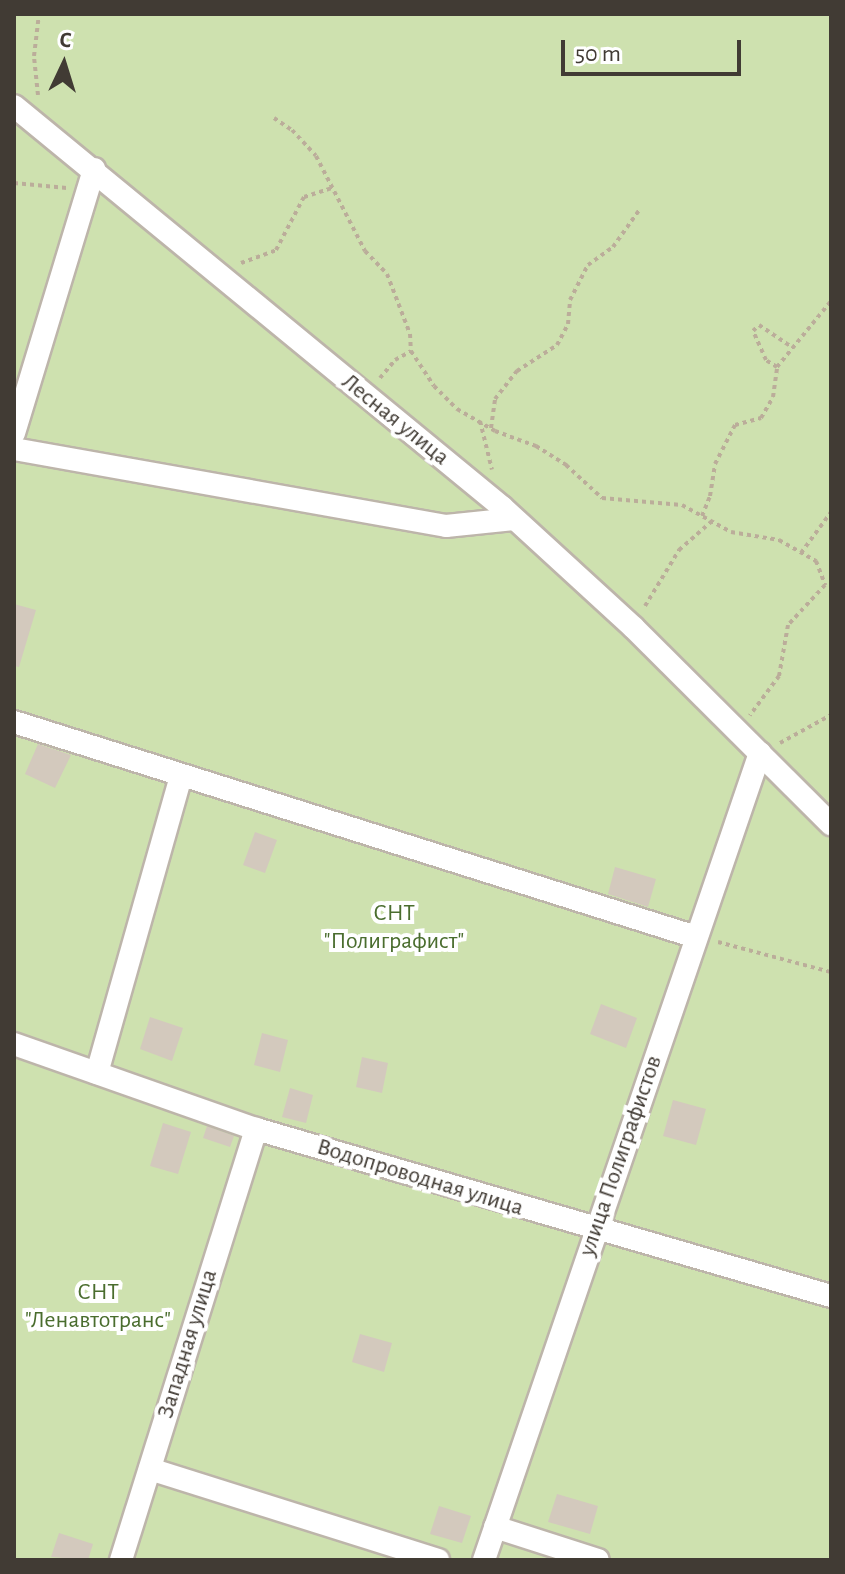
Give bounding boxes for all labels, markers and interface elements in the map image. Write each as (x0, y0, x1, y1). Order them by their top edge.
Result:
north arrow (24, 24, 104, 104)
scale bar (565, 24, 745, 74)
text: С (59, 29, 73, 51)
text: 50 m (575, 42, 621, 66)
street label: Лесная улица (335, 368, 455, 472)
park label: СНТ "Полиграфист" (324, 900, 464, 956)
street label: улица Полиграфистов (573, 1052, 669, 1260)
street label: Водопроводная улица (313, 1133, 527, 1223)
street label: Западная улица (152, 1266, 224, 1422)
park label: СНТ "Ленавтотранс" (25, 1279, 171, 1335)

